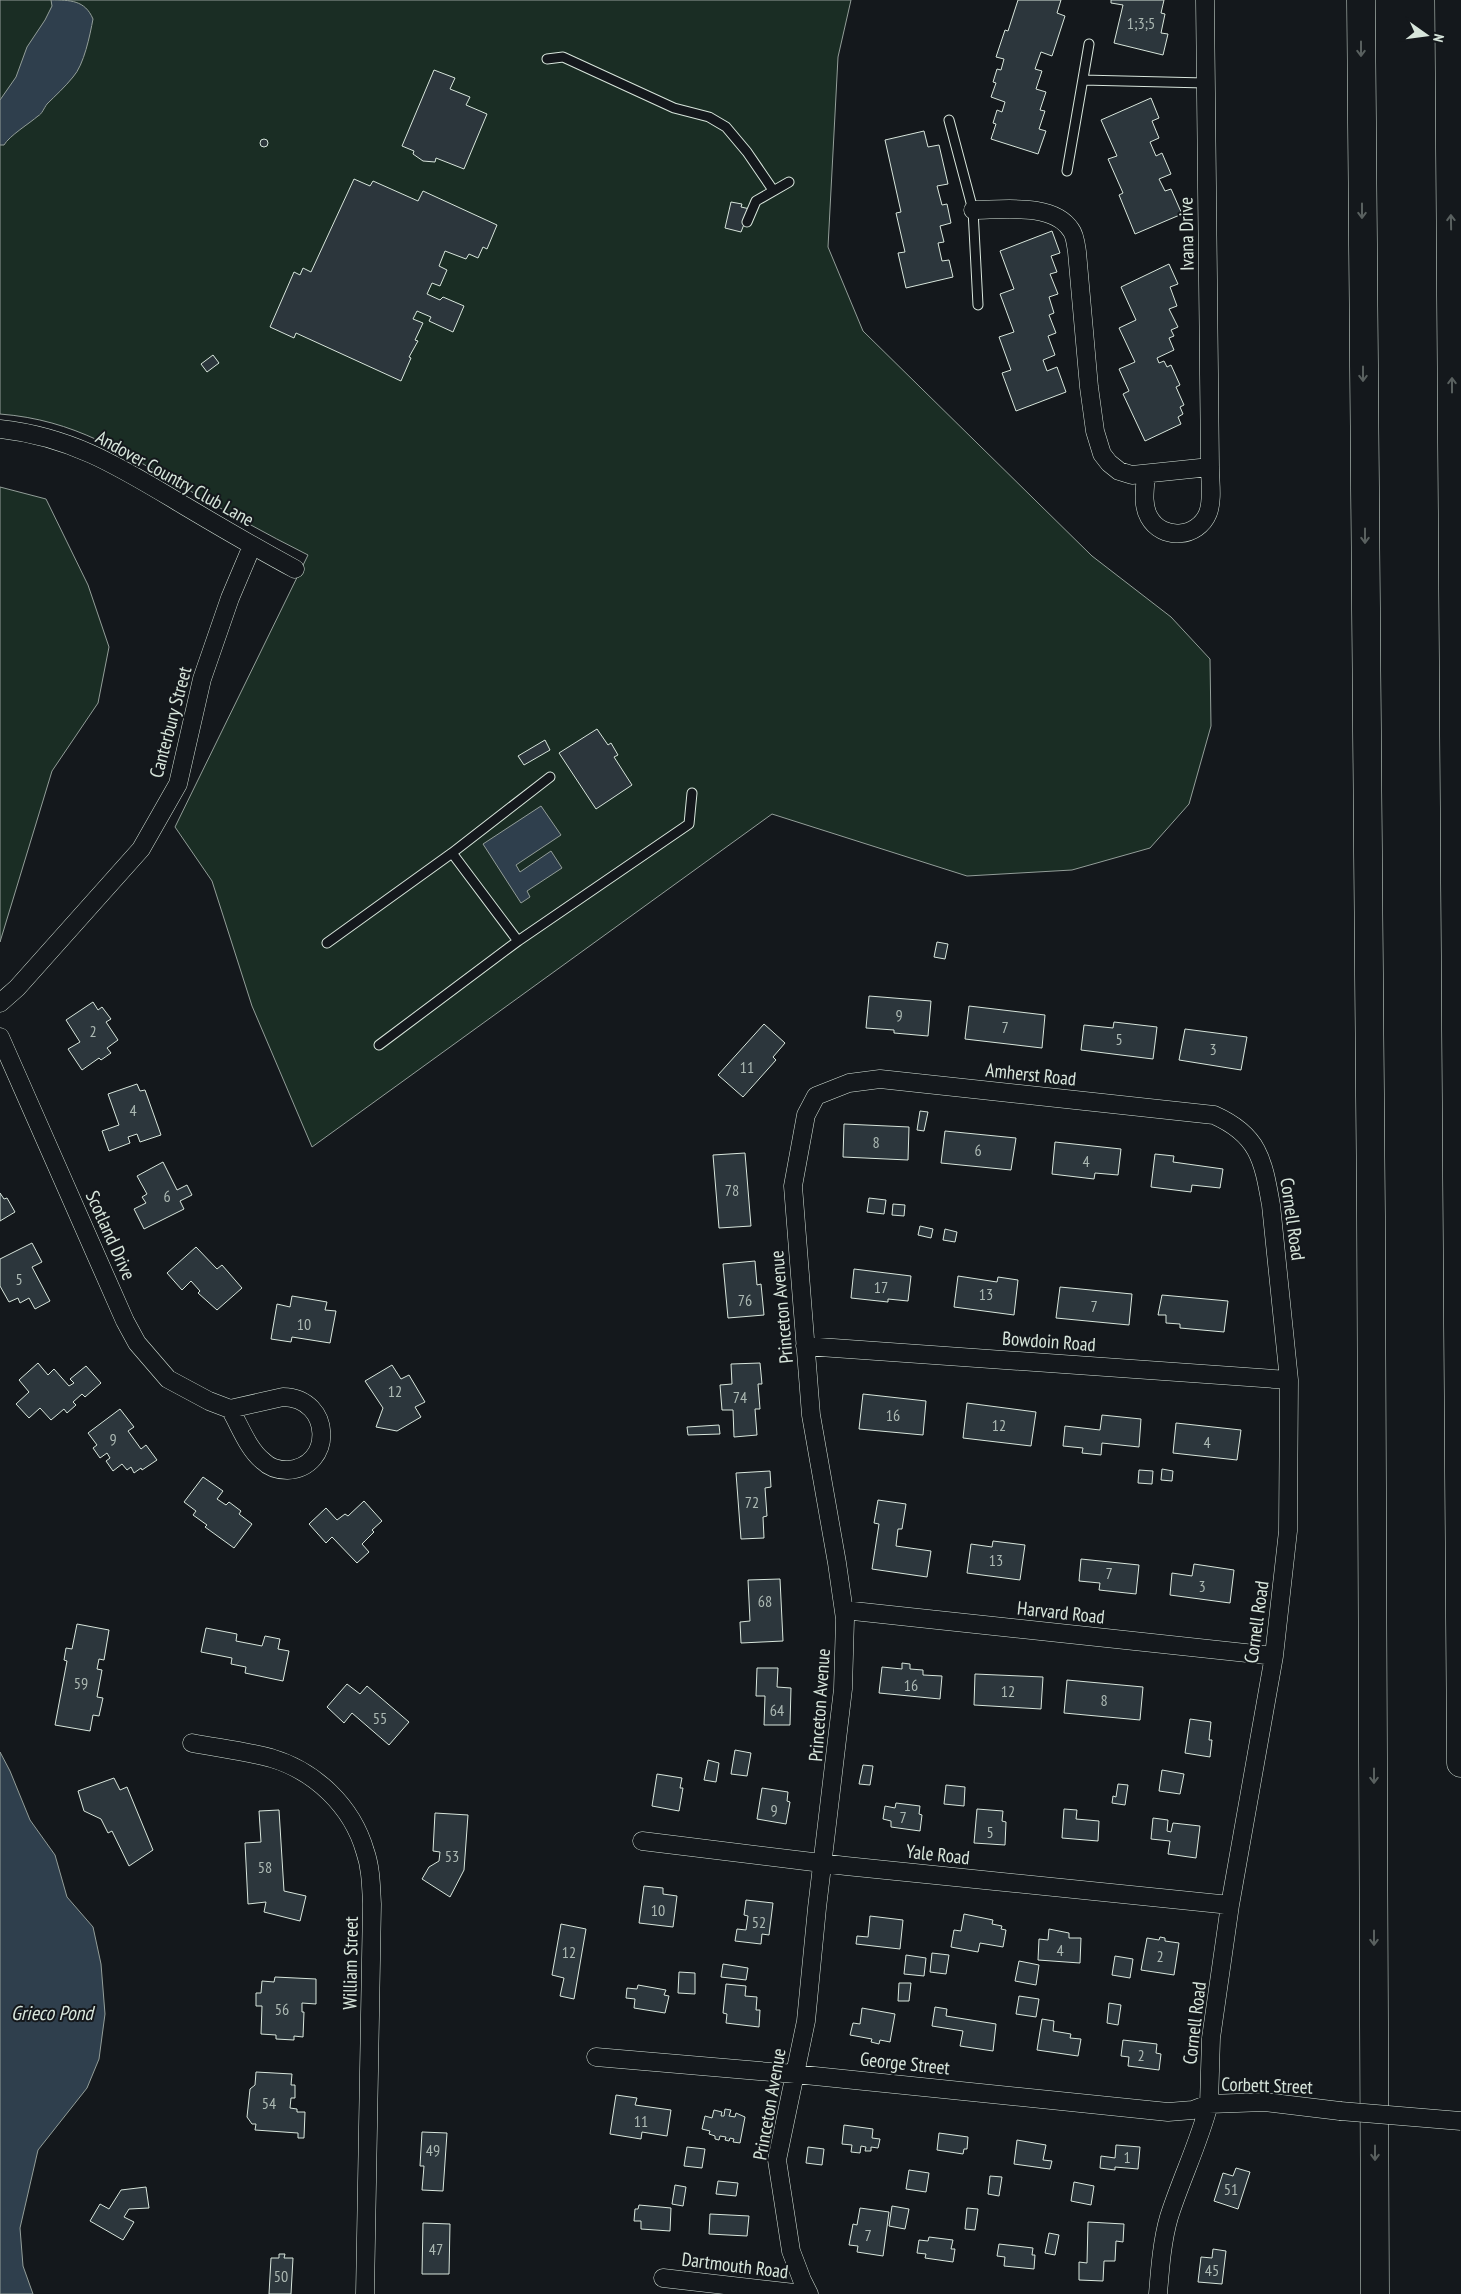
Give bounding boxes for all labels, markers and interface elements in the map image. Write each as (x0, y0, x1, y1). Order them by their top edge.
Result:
north arrow (1401, 10, 1451, 60)
house number: 1;3;5 (1127, 13, 1155, 33)
text: N (1429, 32, 1448, 44)
one-way arrow (1356, 40, 1366, 56)
street label: Ivana Drive (1173, 197, 1199, 271)
one-way arrow (1357, 202, 1367, 219)
one-way arrow (1446, 214, 1456, 230)
one-way arrow (1358, 365, 1368, 381)
one-way arrow (1447, 377, 1457, 393)
street label: Andover Country Club Lane (92, 425, 258, 531)
one-way arrow (1360, 528, 1370, 544)
street label: Canterbury Street (144, 663, 197, 780)
house number: 9 (895, 1005, 903, 1025)
house number: 7 (1001, 1017, 1009, 1037)
house number: 2 (89, 1021, 97, 1041)
house number: 5 (1115, 1029, 1123, 1049)
house number: 3 (1209, 1039, 1217, 1059)
house number: 11 (740, 1057, 754, 1077)
street label: Amherst Road (985, 1057, 1077, 1091)
house number: 4 (129, 1100, 137, 1120)
house number: 8 (872, 1132, 880, 1152)
house number: 6 (974, 1140, 982, 1160)
house number: 4 (1082, 1151, 1090, 1171)
street label: Cornell Road (1275, 1176, 1311, 1262)
house number: 78 (725, 1180, 739, 1200)
house number: 6 (163, 1186, 171, 1206)
street label: Scotland Drive (81, 1187, 141, 1283)
street label: Princeton Avenue (764, 1249, 798, 1364)
house number: 5 (15, 1269, 23, 1289)
house number: 17 (874, 1277, 888, 1297)
house number: 13 (979, 1284, 993, 1304)
house number: 76 (738, 1290, 752, 1310)
house number: 7 (1090, 1296, 1098, 1316)
house number: 10 (297, 1314, 311, 1334)
street label: Bowdoin Road (1002, 1326, 1096, 1356)
house number: 12 (388, 1381, 402, 1401)
house number: 74 (733, 1387, 747, 1407)
house number: 16 (886, 1405, 900, 1425)
house number: 12 (992, 1415, 1006, 1435)
house number: 9 (109, 1429, 117, 1449)
house number: 4 (1203, 1432, 1211, 1452)
house number: 72 (745, 1492, 759, 1512)
house number: 13 (989, 1550, 1003, 1570)
house number: 7 (1105, 1563, 1113, 1583)
house number: 3 (1198, 1576, 1206, 1596)
street label: Cornell Road (1238, 1579, 1274, 1665)
house number: 68 (758, 1591, 772, 1611)
street label: Harvard Road (1016, 1595, 1106, 1629)
street label: Princeton Avenue (803, 1648, 835, 1762)
house number: 59 (74, 1673, 88, 1693)
house number: 16 (904, 1675, 918, 1695)
house number: 12 (1001, 1681, 1015, 1701)
house number: 8 (1100, 1690, 1108, 1710)
house number: 64 (770, 1700, 784, 1720)
house number: 55 (373, 1708, 387, 1728)
one-way arrow (1369, 1768, 1378, 1784)
house number: 9 (770, 1800, 778, 1820)
house number: 7 (899, 1807, 907, 1827)
house number: 5 (986, 1822, 994, 1842)
street label: Yale Road (905, 1839, 971, 1869)
house number: 53 (445, 1846, 459, 1866)
house number: 58 (258, 1857, 272, 1877)
house number: 10 (651, 1900, 665, 1920)
house number: 52 (752, 1912, 766, 1932)
street label: William Street (337, 1915, 363, 2010)
one-way arrow (1370, 1930, 1379, 1946)
house number: 4 (1056, 1940, 1064, 1960)
house number: 12 (562, 1942, 576, 1962)
house number: 2 (1156, 1946, 1164, 1966)
street label: Cornell Road (1177, 1980, 1211, 2066)
house number: 56 (275, 1999, 289, 2019)
water label: Grieco Pond (11, 2000, 95, 2026)
house number: 2 (1137, 2045, 1145, 2065)
street label: Princeton Avenue (747, 2046, 791, 2162)
street label: George Street (859, 2046, 952, 2080)
street label: Corbett Street (1221, 2071, 1314, 2099)
house number: 54 (262, 2093, 276, 2113)
house number: 11 (634, 2111, 648, 2131)
house number: 49 (426, 2140, 440, 2160)
one-way arrow (1370, 2145, 1380, 2161)
house number: 1 (1123, 2147, 1131, 2167)
house number: 51 (1224, 2179, 1238, 2199)
house number: 7 (864, 2225, 872, 2245)
house number: 47 (429, 2239, 443, 2259)
street label: Dartmouth Road (680, 2247, 790, 2283)
house number: 45 (1205, 2260, 1219, 2280)
house number: 50 (274, 2266, 288, 2286)

